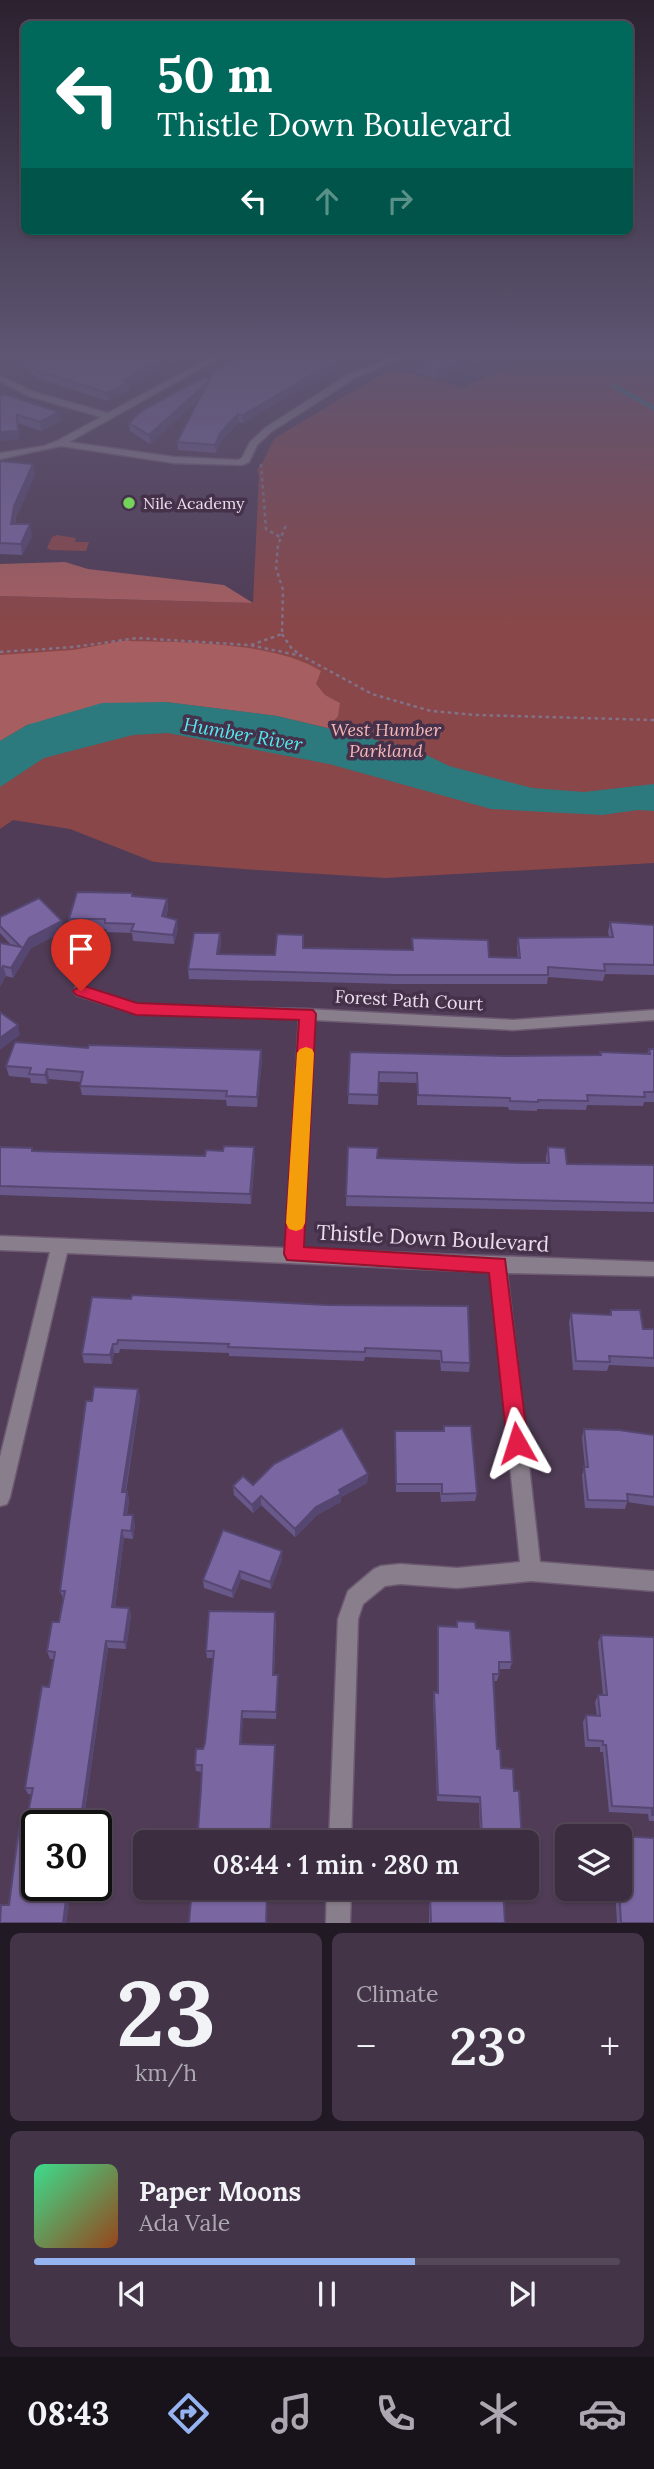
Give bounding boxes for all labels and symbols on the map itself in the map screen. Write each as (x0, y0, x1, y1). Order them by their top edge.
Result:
place label: Nile Academy (143, 493, 245, 513)
marker: Nile Academy (121, 495, 137, 511)
water label: Humber River (182, 712, 305, 756)
park label: West Humber Parkland (331, 718, 442, 762)
pin (51, 919, 111, 991)
street label: Forest Path Court (334, 985, 484, 1015)
street label: Thistle Down Boulevard (316, 1218, 550, 1258)
position arrow (480, 1406, 554, 1480)
speed limit sign: 30 (21, 1810, 112, 1901)

